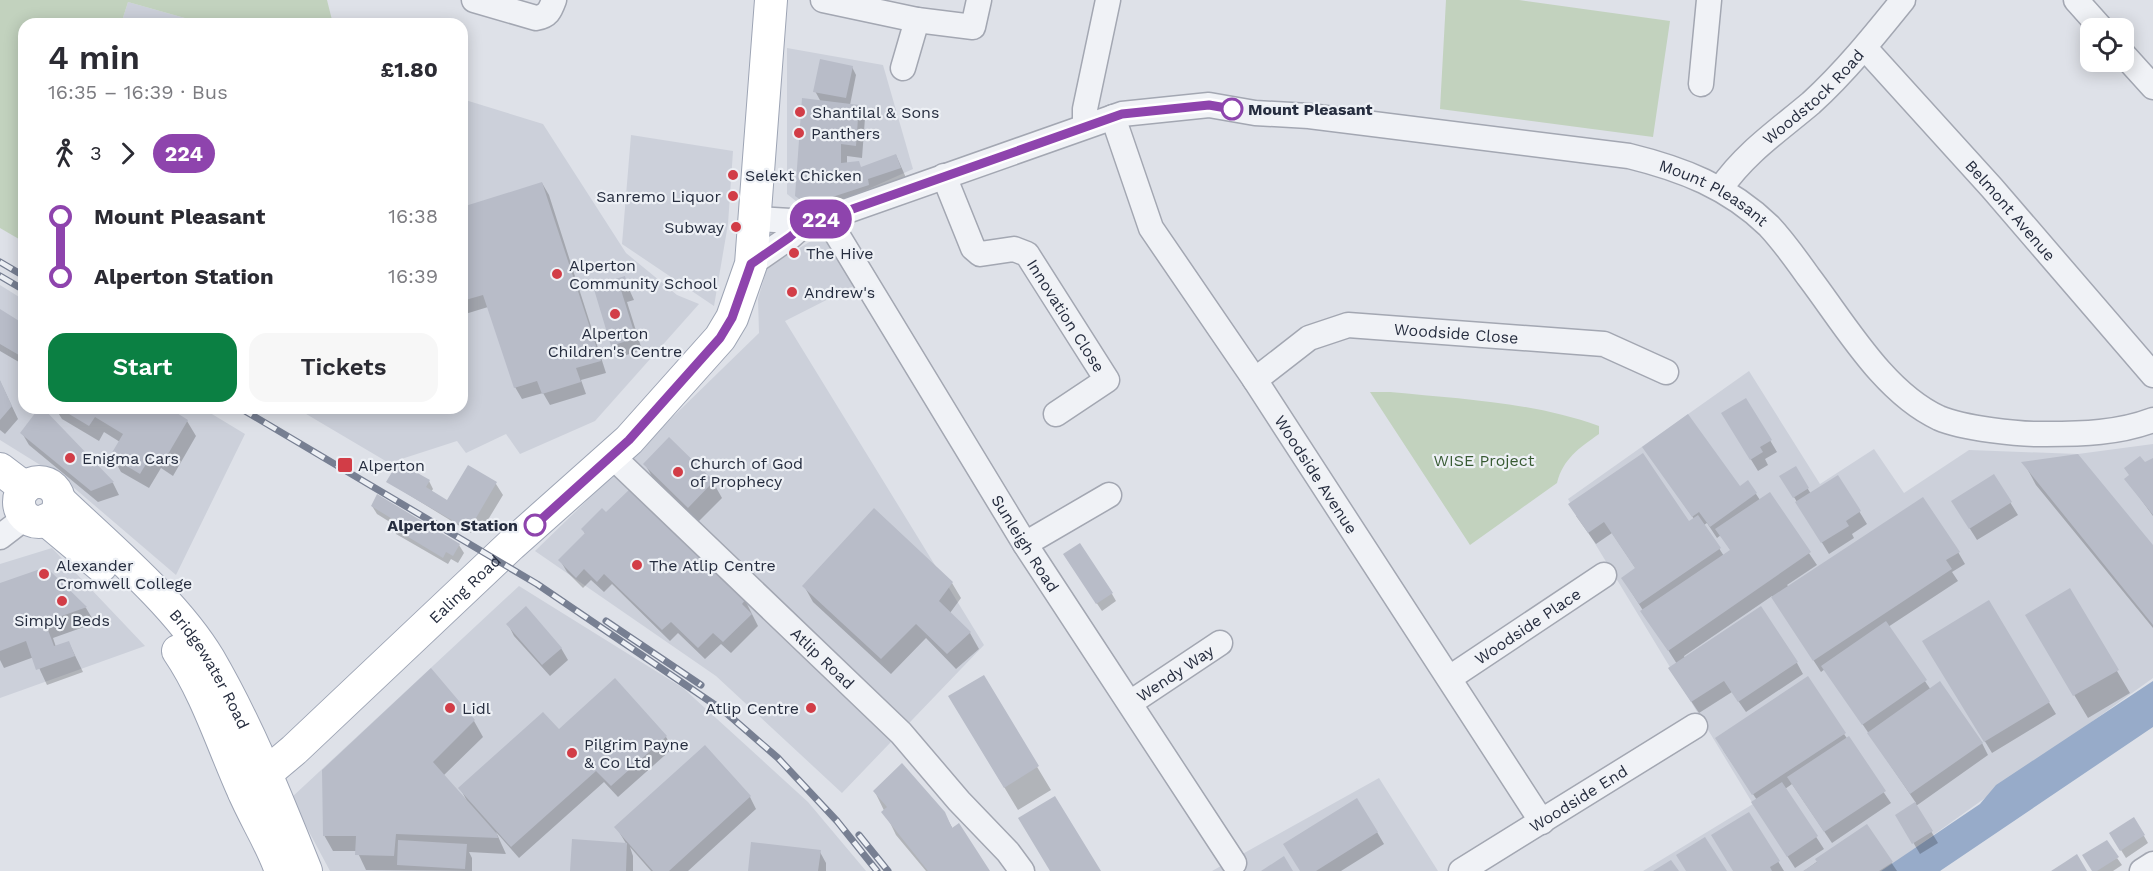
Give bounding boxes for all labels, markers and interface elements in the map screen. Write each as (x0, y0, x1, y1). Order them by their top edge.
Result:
map controls (2080, 18, 2134, 72)
button: locate (2080, 18, 2134, 72)
text: 4 min (48, 38, 140, 77)
street label: Woodstock Road (1759, 45, 1868, 148)
text: £1.80 (381, 57, 438, 82)
text: 16:35 – 16:39 · Bus (48, 80, 228, 104)
marker: Mount Pleasant (1221, 98, 1243, 120)
place label: Mount Pleasant (1248, 100, 1373, 119)
place label: Shantilal & Sons (812, 103, 939, 122)
marker: Shantilal & Sons (793, 105, 807, 119)
place label: Panthers (811, 124, 880, 143)
marker: Panthers (792, 126, 806, 140)
icon: walk (48, 137, 81, 170)
icon: forward (111, 137, 144, 170)
text: 3 (90, 141, 102, 165)
text: 224 (165, 141, 203, 166)
street label: Mount Pleasant (1657, 155, 1772, 230)
street label: Belmont Avenue (1962, 156, 2060, 264)
place label: Selekt Chicken (745, 166, 862, 185)
marker: Selekt Chicken (726, 168, 740, 182)
place label: Sanremo Liquor (596, 187, 721, 206)
marker: Sanremo Liquor (726, 189, 740, 203)
line badge: 224 (786, 200, 856, 238)
text: Mount Pleasant (94, 204, 265, 229)
text: 16:38 (388, 204, 438, 228)
text: 224 (802, 207, 840, 232)
place label: Subway (664, 218, 725, 237)
marker: Subway (729, 220, 743, 234)
place label: The Hive (806, 244, 874, 263)
marker: The Hive (787, 246, 801, 260)
place label: Alperton Community School (569, 256, 717, 293)
street label: Innovation Close (1023, 256, 1109, 376)
text: Alperton Station (94, 264, 274, 289)
text: 16:39 (388, 264, 438, 288)
marker: Alperton Community School (550, 267, 564, 281)
place label: Andrew's (804, 283, 875, 302)
marker: Andrew's (785, 285, 799, 299)
marker: Alperton Children's Centre (608, 307, 622, 321)
street label: Woodside Close (1393, 319, 1519, 347)
place label: Alperton Children's Centre (548, 324, 682, 361)
button: Start (48, 333, 237, 402)
button: Tickets (249, 333, 438, 402)
street label: Woodside Avenue (1271, 412, 1362, 537)
place label: Enigma Cars (82, 449, 179, 468)
marker: Enigma Cars (63, 451, 77, 465)
park label: WISE Project (1434, 451, 1535, 470)
place label: Church of God of Prophecy (690, 454, 803, 491)
marker: Alperton (336, 456, 354, 474)
place label: Alperton (358, 456, 425, 475)
marker: Church of God of Prophecy (671, 465, 685, 479)
street label: Sunleigh Road (988, 491, 1063, 595)
marker: Alperton Station (524, 514, 546, 536)
place label: Alperton Station (387, 516, 518, 535)
street label: Ealing Road (425, 551, 504, 627)
place label: Alexander Cromwell College (56, 556, 192, 593)
place label: The Atlip Centre (649, 556, 776, 575)
marker: The Atlip Centre (630, 558, 644, 572)
marker: Alexander Cromwell College (37, 567, 51, 581)
street label: Woodside Place (1471, 584, 1584, 668)
marker: Simply Beds (55, 594, 69, 608)
street label: Bridgewater Road (166, 605, 254, 732)
place label: Simply Beds (14, 611, 110, 630)
street label: Atlip Road (787, 623, 858, 693)
street label: Wendy Way (1133, 640, 1218, 706)
place label: Lidl (462, 699, 491, 718)
place label: Atlip Centre (705, 699, 799, 718)
marker: Lidl (443, 701, 457, 715)
marker: Atlip Centre (804, 701, 818, 715)
place label: Pilgrim Payne & Co Ltd (584, 735, 689, 772)
marker: Pilgrim Payne & Co Ltd (565, 746, 579, 760)
street label: Woodside End (1526, 761, 1631, 836)

